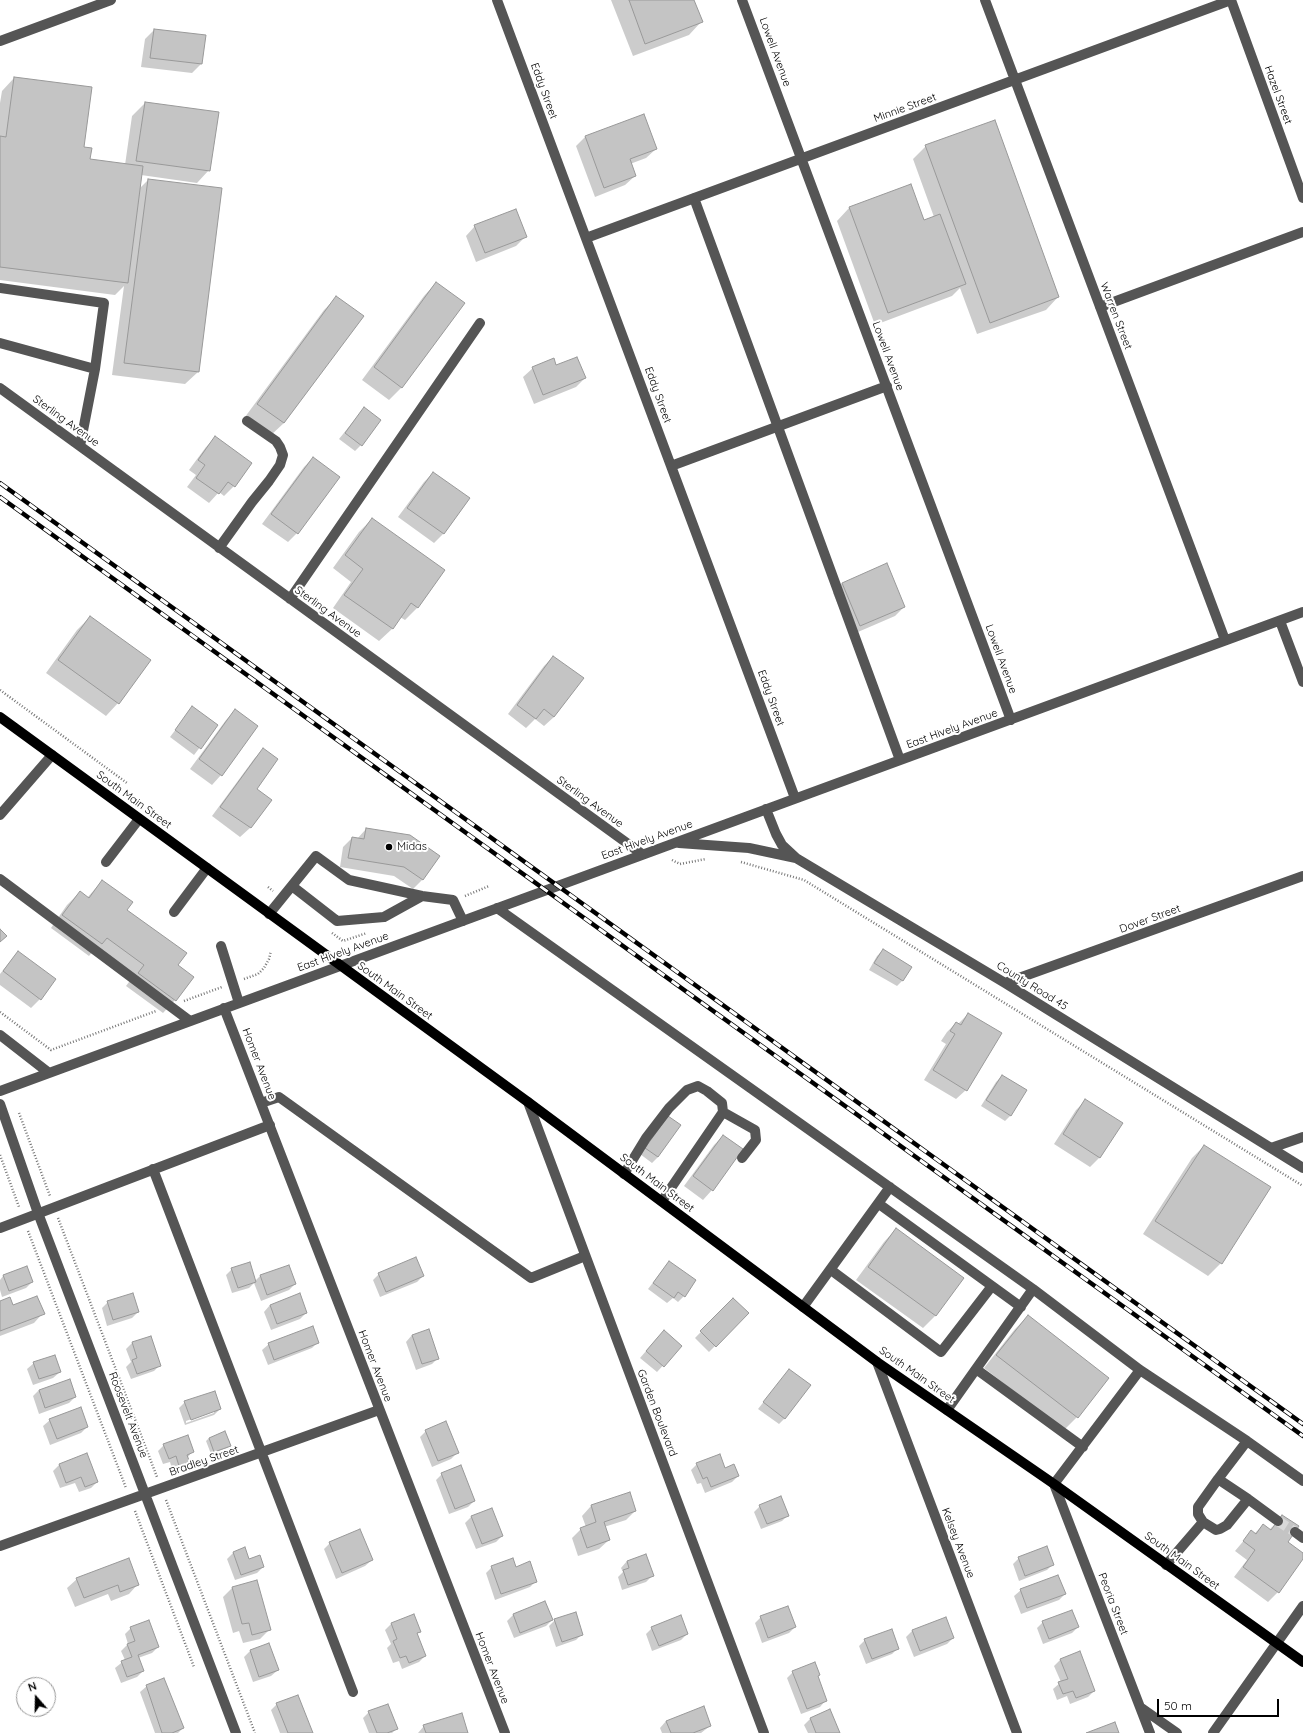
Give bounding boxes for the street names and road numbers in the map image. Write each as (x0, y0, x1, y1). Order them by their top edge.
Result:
street label: Lowell Avenue (756, 16, 794, 88)
street label: Eddy Street (528, 61, 560, 121)
street label: Hazel Street (1261, 64, 1295, 126)
street label: Minnie Street (872, 91, 938, 125)
street label: Warren Street (1097, 280, 1135, 352)
street label: Lowell Avenue (869, 320, 907, 392)
street label: Eddy Street (642, 365, 674, 425)
street label: Sterling Avenue (30, 392, 102, 450)
street label: Sterling Avenue (292, 583, 364, 641)
street label: Lowell Avenue (982, 623, 1020, 695)
street label: Eddy Street (755, 668, 787, 728)
street label: East Hively Avenue (904, 706, 1000, 752)
street label: South Main Street (94, 768, 174, 832)
street label: Sterling Avenue (554, 773, 626, 831)
street label: East Hively Avenue (599, 817, 695, 863)
street label: Dover Street (1118, 902, 1182, 936)
street label: East Hively Avenue (295, 929, 391, 975)
street label: South Main Street (355, 959, 435, 1023)
street label: County Road 45 (994, 959, 1070, 1013)
street label: Homer Avenue (239, 1026, 279, 1102)
street label: South Main Street (617, 1151, 697, 1215)
street label: Homer Avenue (355, 1328, 395, 1404)
street label: South Main Street (877, 1344, 957, 1406)
street label: Garden Boulevard (634, 1367, 680, 1459)
street label: Roosevelt Avenue (106, 1370, 150, 1460)
street label: Bradley Street (168, 1443, 240, 1479)
street label: Kelsey Avenue (939, 1506, 977, 1580)
street label: South Main Street (1142, 1529, 1222, 1593)
street label: Peoria Street (1095, 1571, 1131, 1637)
street label: Homer Avenue (472, 1630, 512, 1706)

